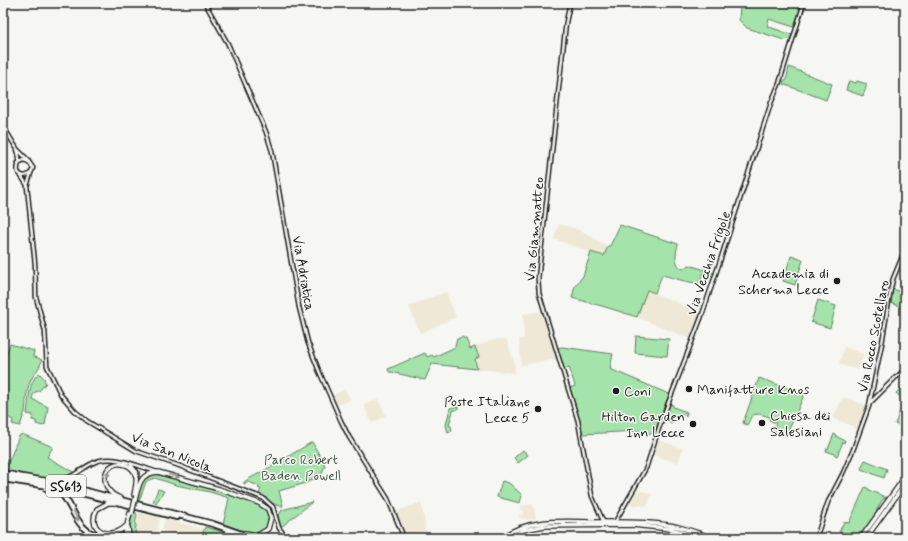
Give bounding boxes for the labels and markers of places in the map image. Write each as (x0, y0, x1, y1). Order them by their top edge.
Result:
place label: Accademia di Scherma Lecce (738, 265, 829, 299)
marker: Accademia di Scherma Lecce (832, 276, 842, 286)
place label: Manifatture Knos (697, 381, 809, 399)
place label: Coni (624, 383, 651, 401)
marker: Manifatture Knos (684, 384, 694, 394)
marker: Coni (611, 386, 621, 396)
place label: Poste Italiane Lecce 5 (444, 393, 530, 427)
marker: Poste Italiane Lecce 5 (533, 404, 543, 414)
place label: Chiesa dei Salesiani (770, 407, 831, 441)
place label: Hilton Garden Inn Lecce (601, 408, 685, 442)
marker: Chiesa dei Salesiani (757, 418, 767, 428)
marker: Hilton Garden Inn Lecce (688, 419, 698, 429)

